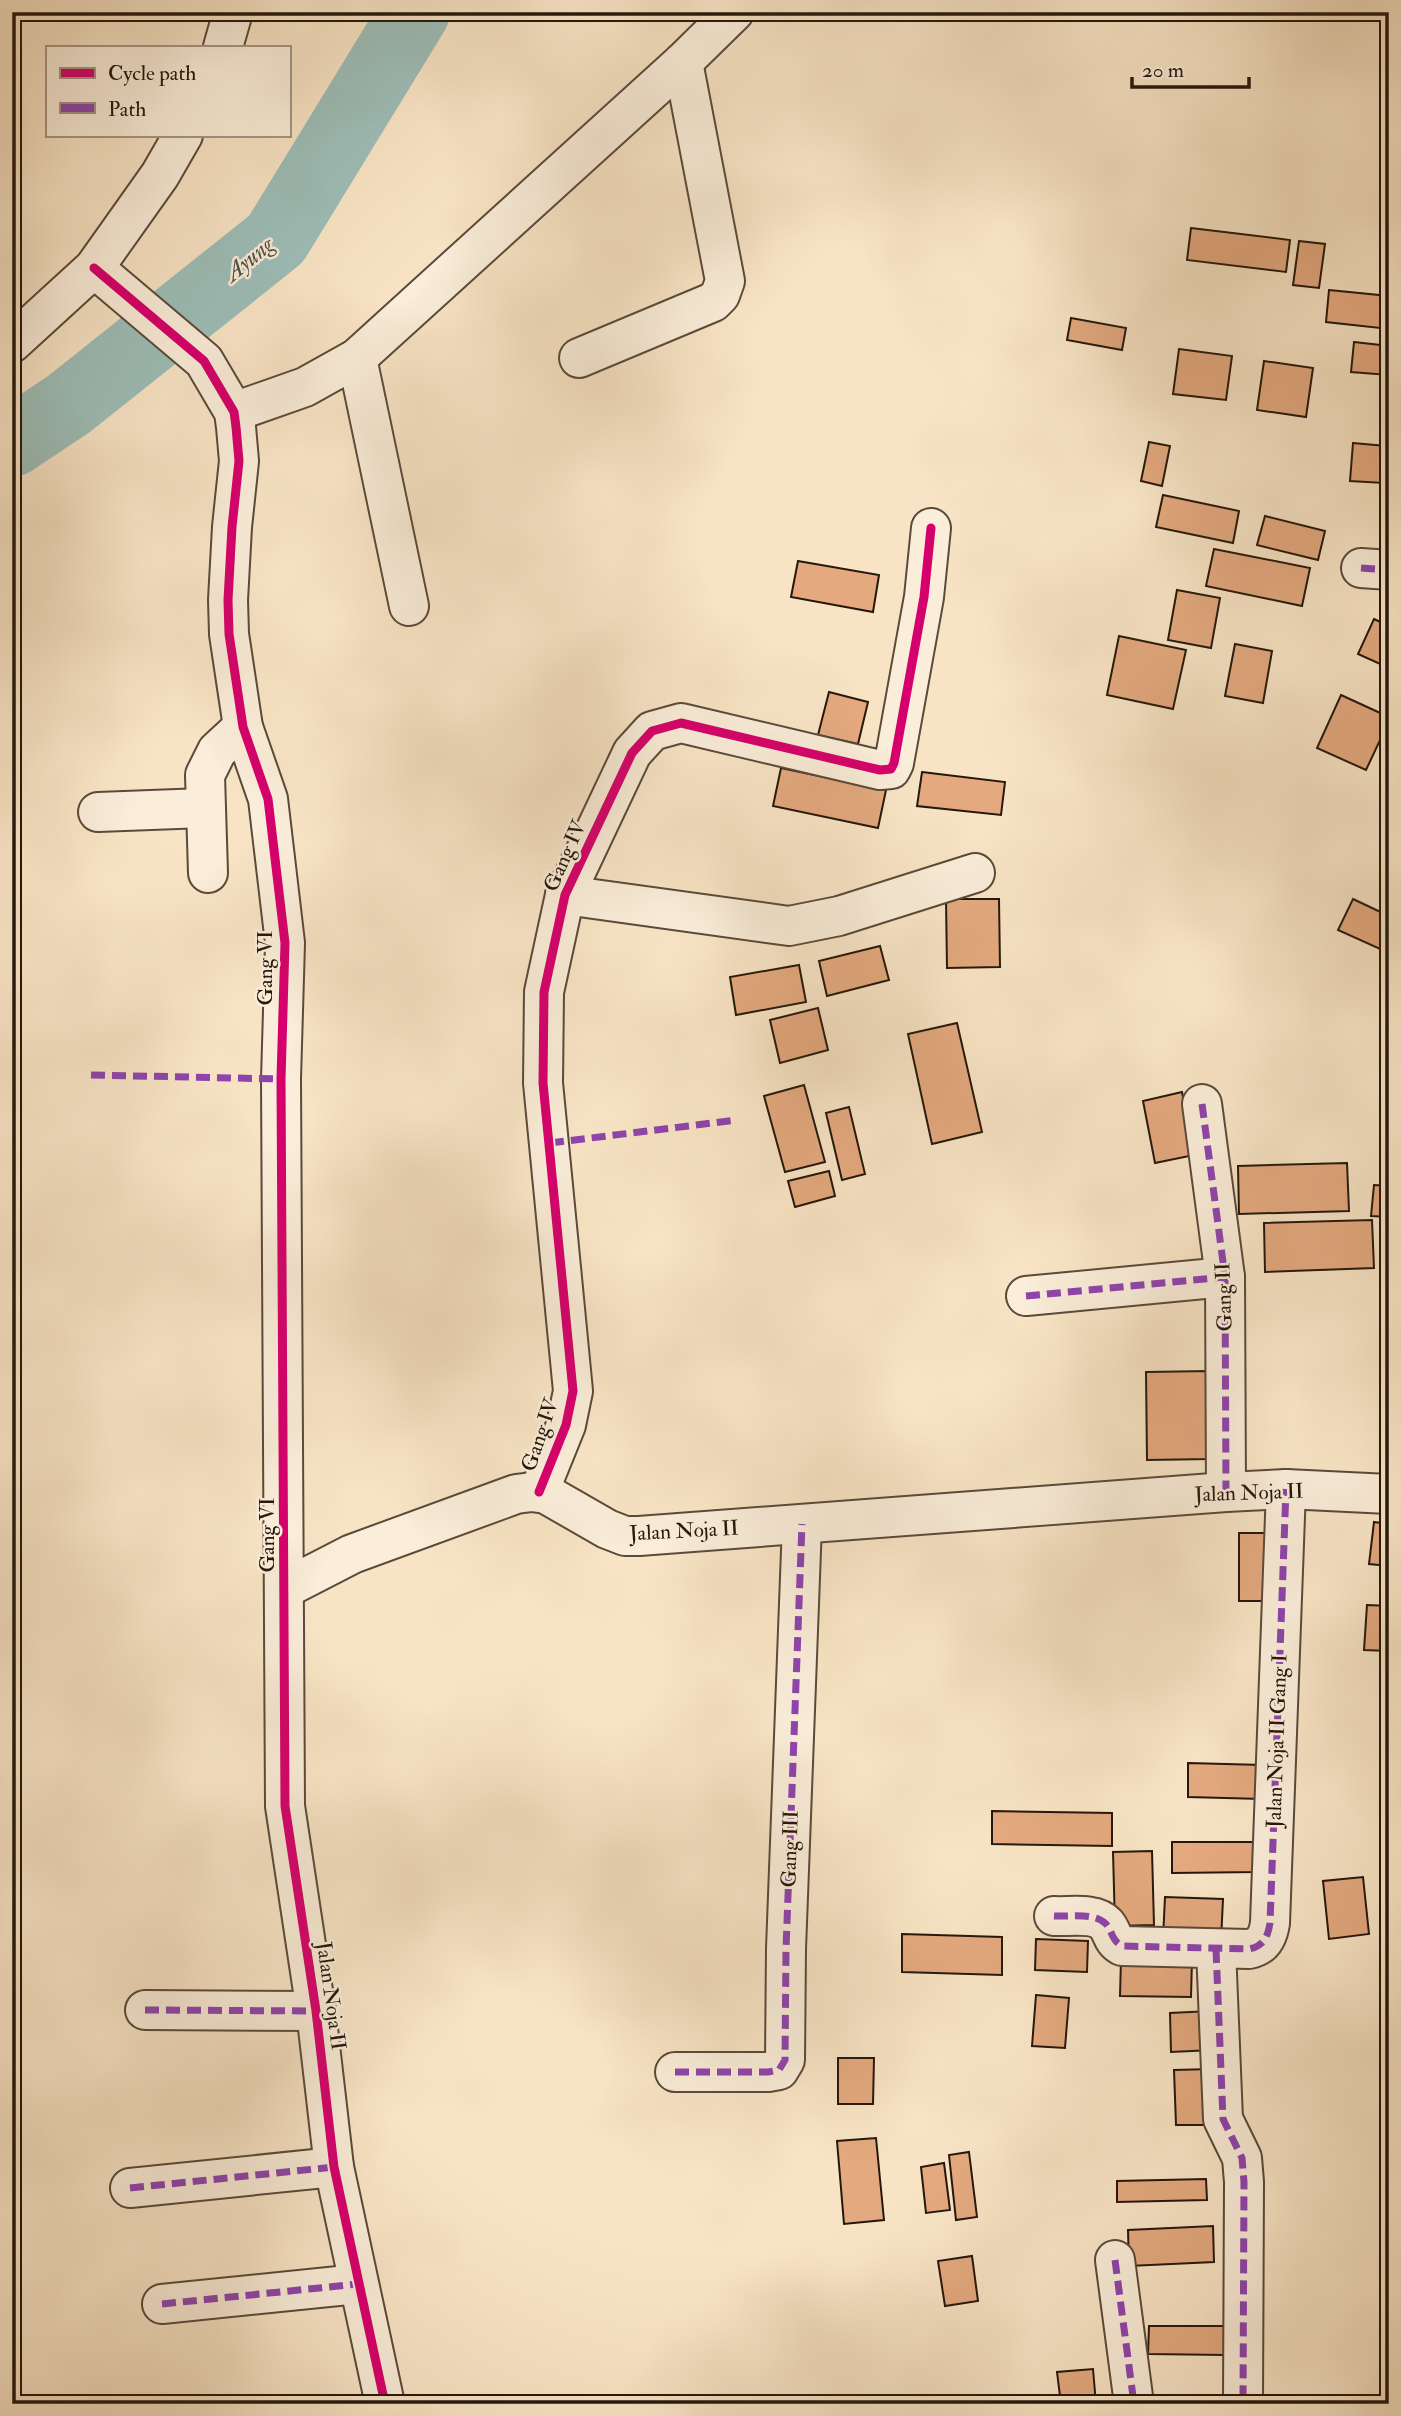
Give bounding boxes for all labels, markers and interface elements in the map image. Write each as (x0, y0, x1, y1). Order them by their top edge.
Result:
legend (46, 46, 290, 136)
scale bar (1132, 46, 1249, 90)
text: 20 m (1142, 57, 1184, 84)
text: Cycle path (108, 60, 196, 87)
text: Path (108, 96, 146, 123)
water label: Ayung (216, 229, 281, 290)
street label: Gang IV (537, 815, 593, 896)
street label: Gang VI (252, 930, 279, 1006)
street label: Gang II (1209, 1262, 1239, 1332)
street label: Gang IV (515, 1394, 565, 1475)
street label: Jalan Noja II (1193, 1478, 1304, 1508)
street label: Gang VI (254, 1497, 281, 1573)
street label: Jalan Noja II (628, 1515, 739, 1547)
street label: Jalan Noja II Gang I (1260, 1654, 1294, 1829)
street label: Gang III (775, 1810, 805, 1888)
street label: Jalan Noja II (310, 1939, 352, 2052)

